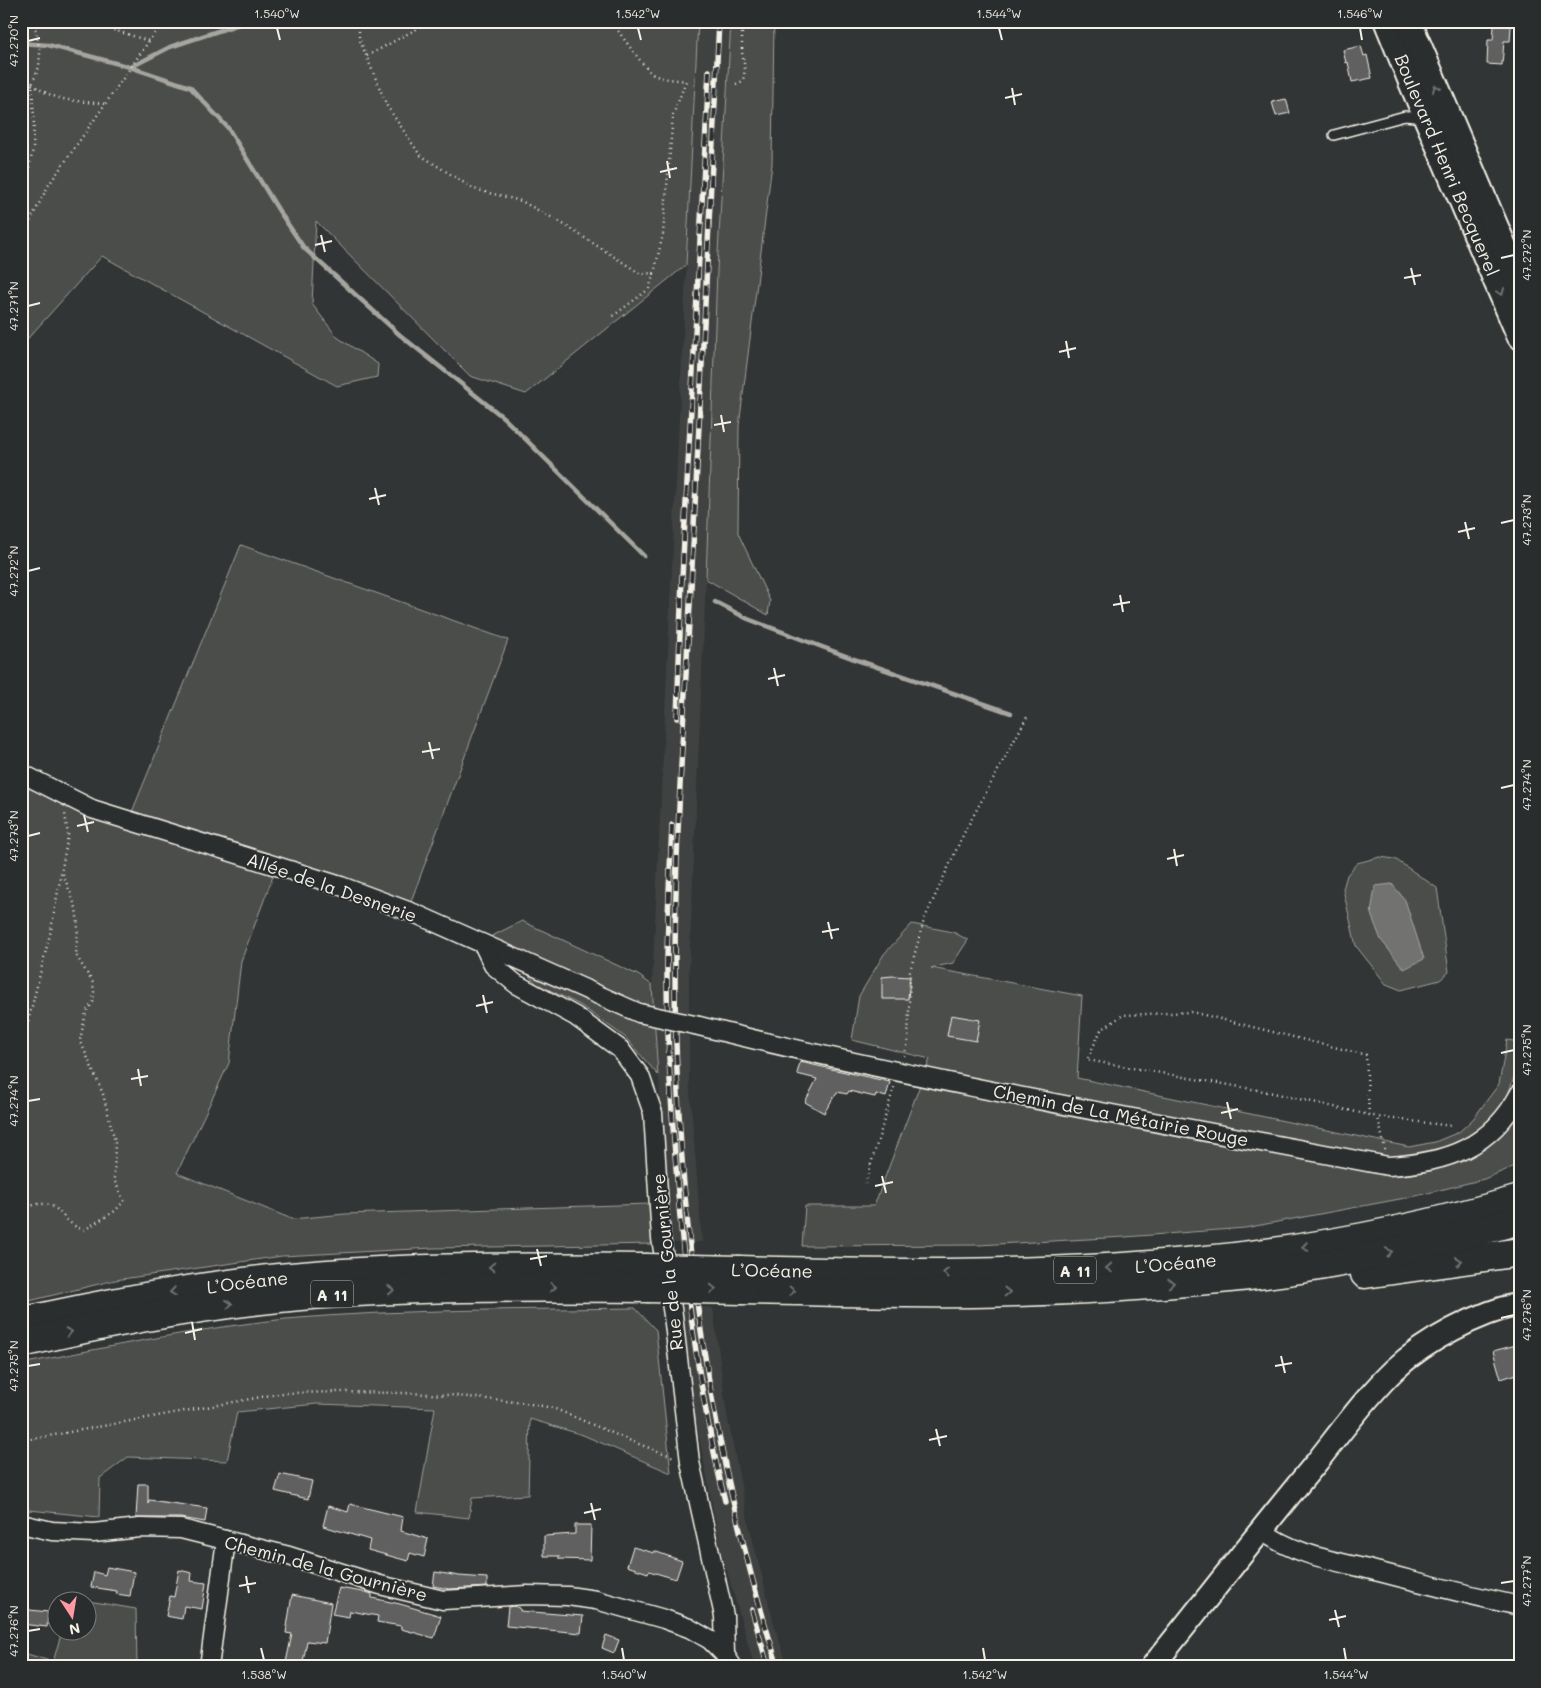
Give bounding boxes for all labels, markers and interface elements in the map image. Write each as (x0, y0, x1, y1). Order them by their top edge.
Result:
text: 1.540°W (254, 5, 300, 21)
text: 1.542°W (616, 5, 660, 21)
text: 1.544°W (976, 5, 1022, 21)
text: 1.546°W (1337, 5, 1383, 21)
text: 47.270°N (5, 15, 21, 67)
street label: Boulevard Henri Becquerel (1390, 50, 1505, 280)
one-way arrow (1432, 84, 1443, 93)
text: 47.272°N (1518, 230, 1534, 280)
text: 47.271°N (5, 281, 21, 331)
one-way arrow (1494, 287, 1505, 296)
text: 47.273°N (1518, 494, 1534, 546)
text: 47.272°N (5, 546, 21, 596)
text: 47.274°N (1518, 759, 1534, 811)
text: 47.273°N (5, 810, 21, 862)
street label: Allée de la Desnerie (244, 847, 420, 927)
text: 47.275°N (1518, 1024, 1534, 1076)
text: 47.274°N (5, 1075, 21, 1127)
street label: Chemin de La Métairie Rouge (991, 1078, 1251, 1152)
street label: Rue de la Gournière (646, 1172, 688, 1352)
one-way arrow (1301, 1242, 1310, 1252)
street label: L’Océane (1134, 1247, 1218, 1278)
one-way arrow (1385, 1247, 1394, 1258)
road number: A 11 (1054, 1256, 1096, 1284)
street label: L’Océane (731, 1257, 813, 1283)
one-way arrow (1455, 1257, 1463, 1267)
one-way arrow (487, 1262, 495, 1272)
one-way arrow (1105, 1262, 1113, 1273)
street label: L’Océane (205, 1265, 289, 1299)
one-way arrow (942, 1268, 950, 1278)
one-way arrow (1167, 1278, 1175, 1289)
road number: A 11 (311, 1280, 353, 1308)
one-way arrow (550, 1282, 557, 1292)
one-way arrow (709, 1284, 717, 1295)
one-way arrow (387, 1285, 395, 1296)
one-way arrow (169, 1286, 177, 1297)
one-way arrow (788, 1286, 796, 1296)
one-way arrow (1003, 1287, 1011, 1297)
text: 47.276°N (1518, 1289, 1534, 1341)
one-way arrow (225, 1299, 233, 1310)
one-way arrow (64, 1327, 73, 1337)
text: 47.275°N (5, 1340, 21, 1392)
street label: Chemin de la Gournière (222, 1529, 430, 1607)
text: 47.277°N (1518, 1556, 1534, 1606)
north arrow (48, 1590, 98, 1640)
text: 47.276°N (5, 1605, 21, 1657)
text: N (68, 1619, 82, 1640)
text: 1.538°W (241, 1666, 287, 1682)
text: 1.540°W (601, 1666, 647, 1682)
text: 1.542°W (963, 1666, 1007, 1682)
text: 1.544°W (1323, 1666, 1369, 1682)

